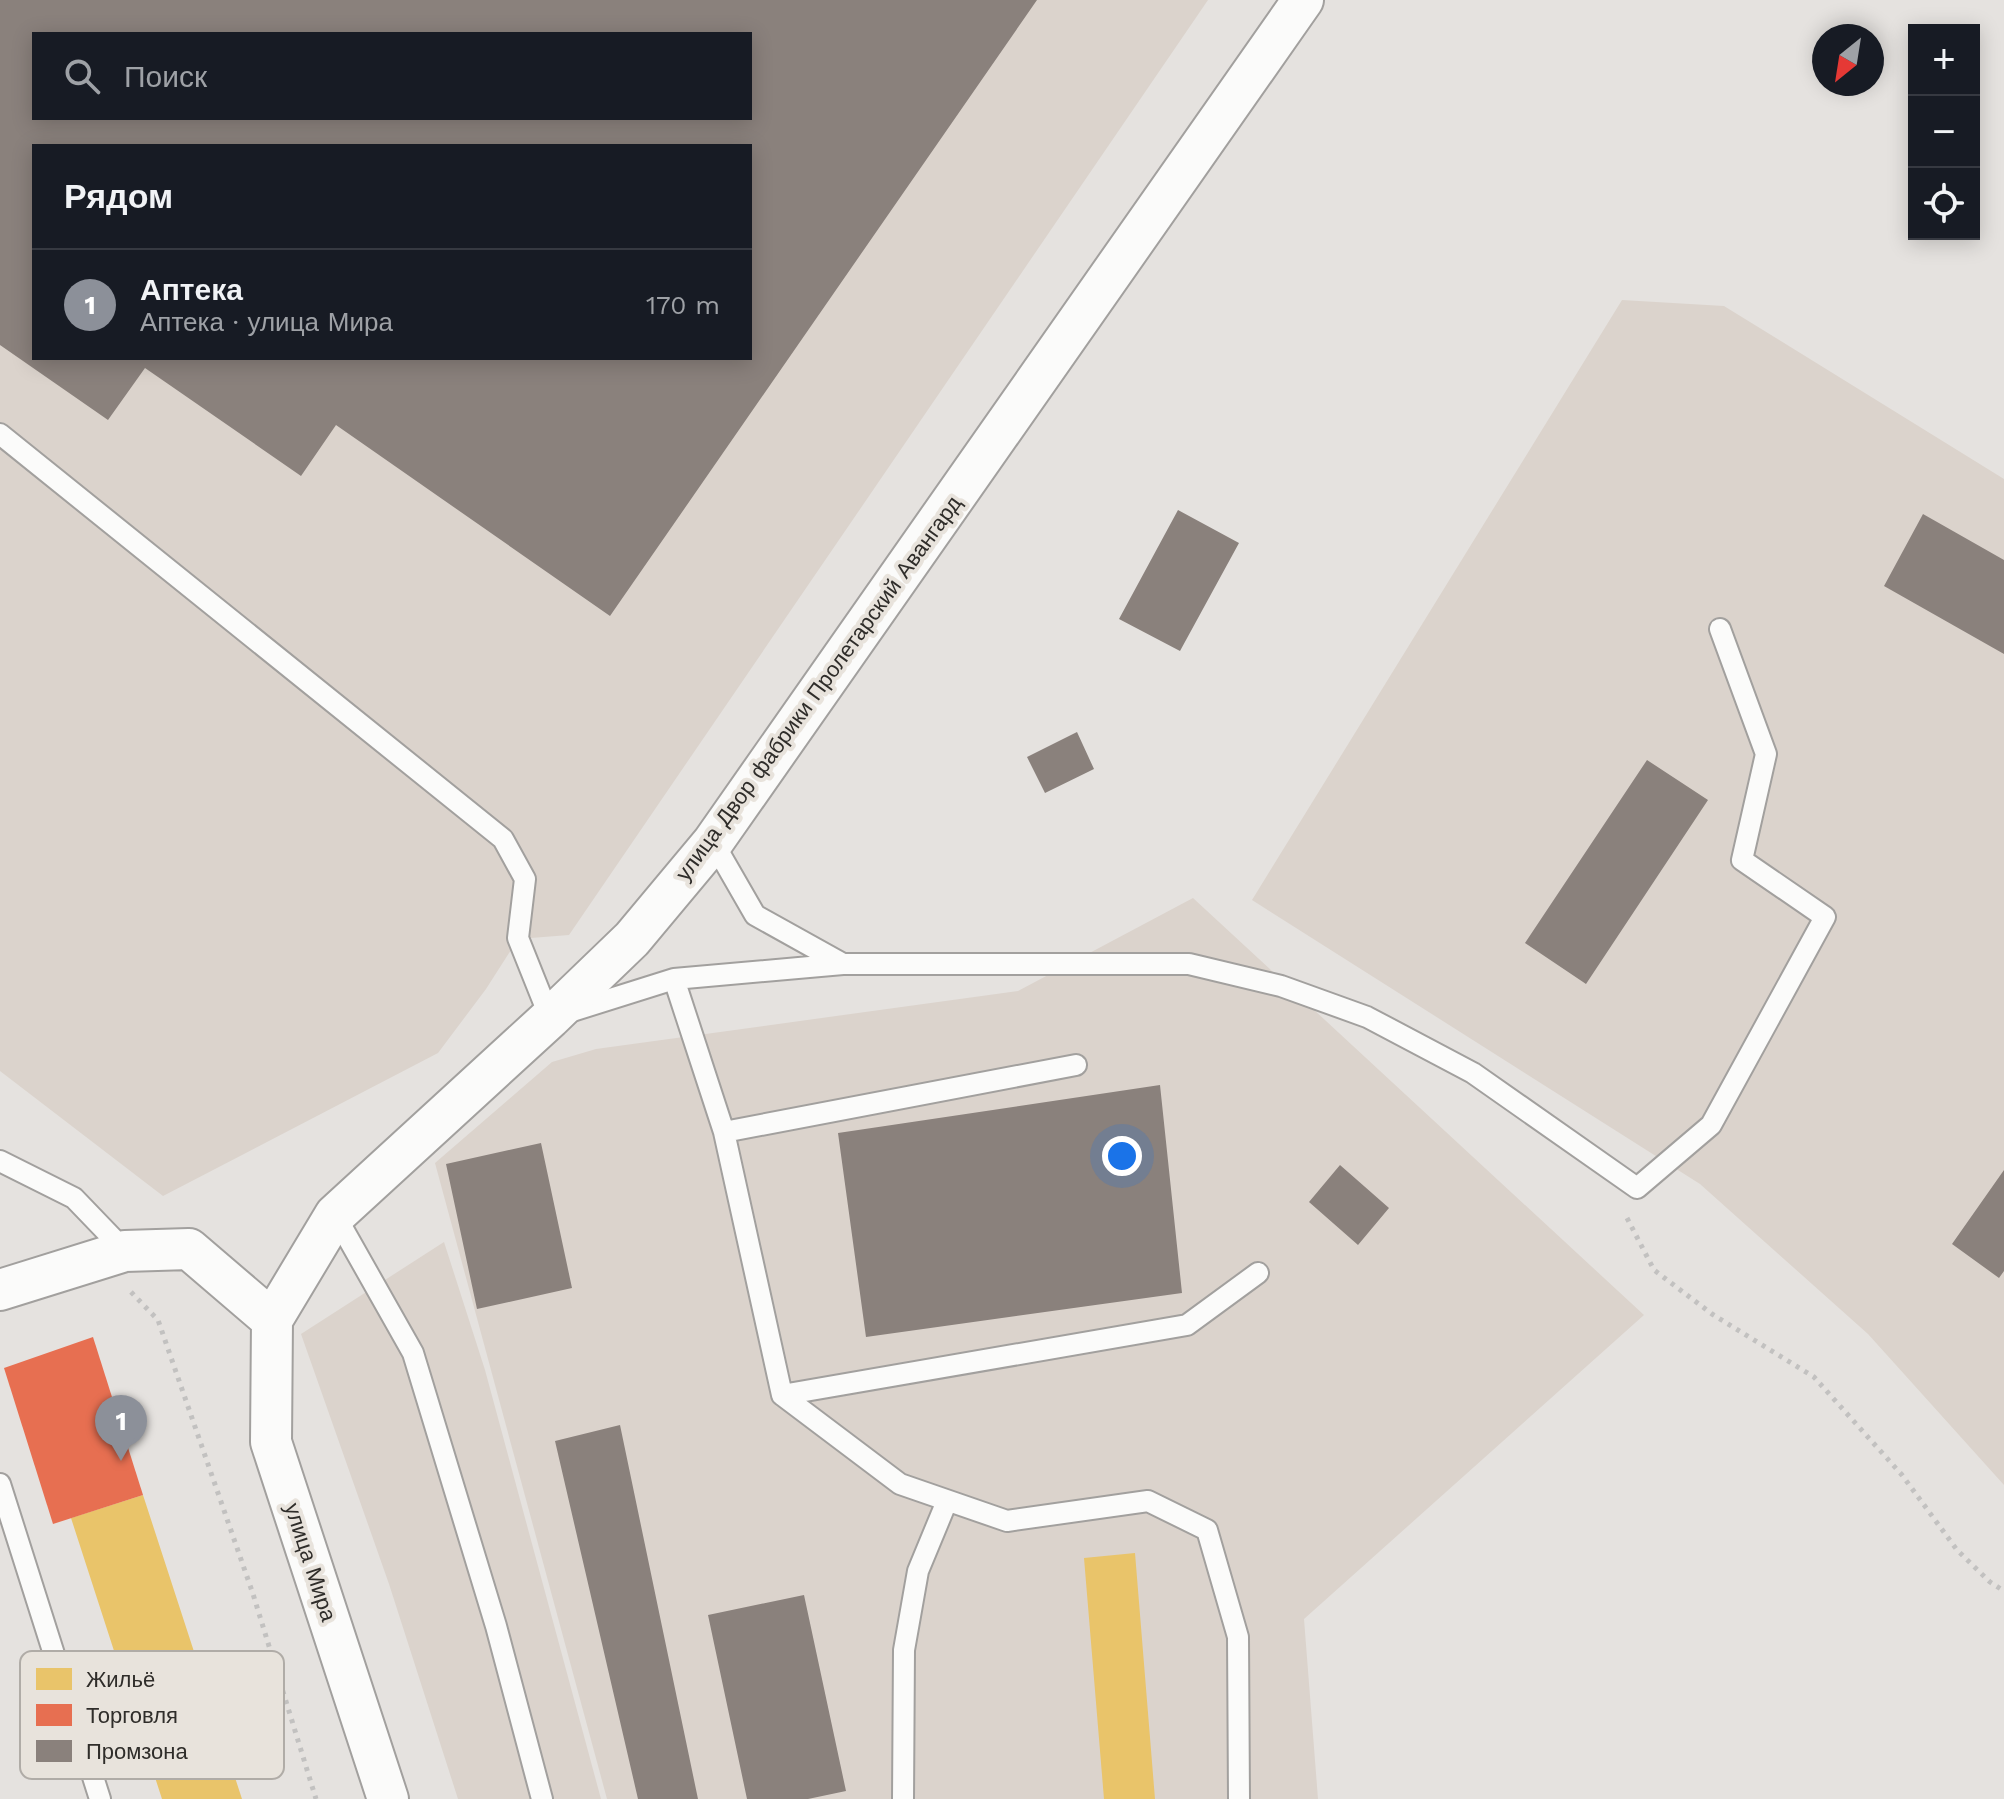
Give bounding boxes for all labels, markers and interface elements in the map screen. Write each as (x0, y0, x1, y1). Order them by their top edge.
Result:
north arrow (1812, 24, 1884, 96)
map controls (1908, 24, 1980, 240)
button: + (1908, 24, 1980, 96)
search box (32, 32, 752, 120)
icon: search (60, 54, 104, 98)
text: Поиск (124, 59, 207, 94)
button: − (1908, 96, 1980, 168)
button: locate (1908, 168, 1980, 240)
text: Рядом (64, 176, 173, 216)
text: Аптека (140, 272, 243, 307)
text: 1 (84, 290, 96, 320)
text: 170 m (646, 290, 720, 320)
text: Аптека · улица Мира (140, 307, 393, 337)
street label: улица Двор фабрики Пролетарский Авангард (670, 491, 966, 885)
your location (1102, 1136, 1142, 1176)
pin: 1 (95, 1395, 147, 1461)
street label: улица Мира (280, 1500, 342, 1625)
legend (20, 1651, 284, 1779)
text: Жильё (86, 1667, 155, 1692)
text: Торговля (86, 1703, 178, 1728)
text: Промзона (86, 1739, 188, 1764)

